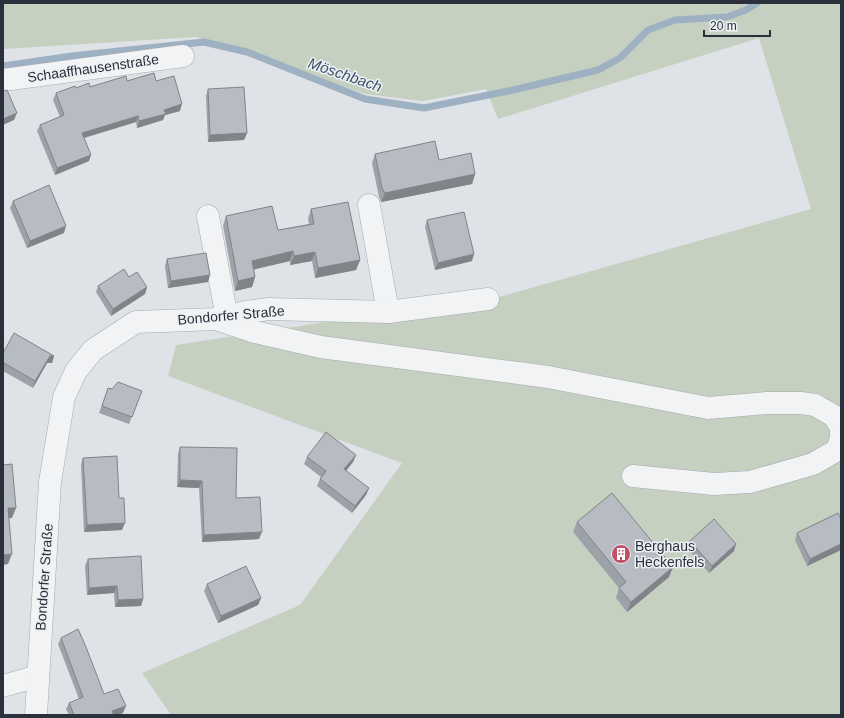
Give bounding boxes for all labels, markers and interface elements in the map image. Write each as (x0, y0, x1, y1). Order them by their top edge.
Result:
scale bar (704, 12, 770, 38)
text: 20 m (710, 19, 737, 33)
street label: Schaaffhausenstraße (26, 51, 160, 85)
water label: Möschbach (306, 54, 384, 95)
street label: Bondorfer Straße (177, 302, 285, 328)
street label: Bondorfer Straße (32, 523, 56, 631)
place label: Berghaus Heckenfels (635, 538, 704, 570)
building icon: Berghaus Heckenfels (610, 543, 632, 565)

